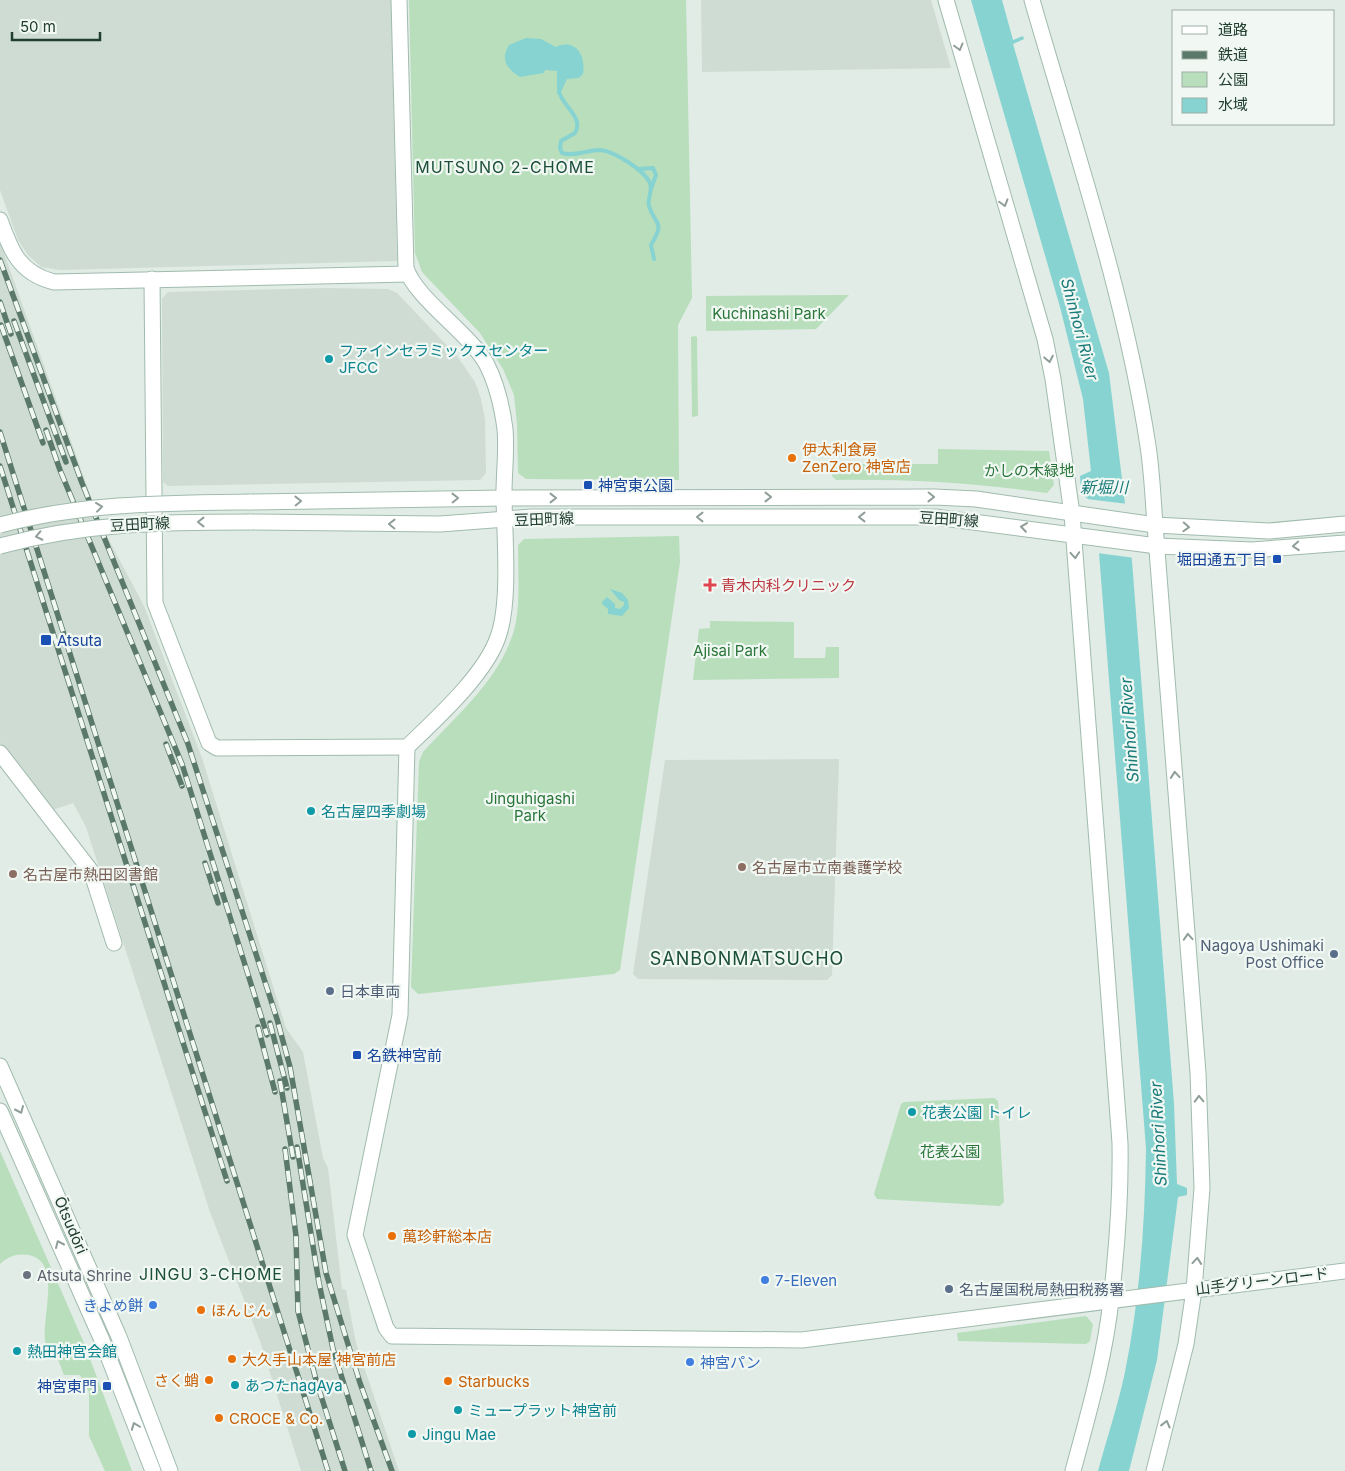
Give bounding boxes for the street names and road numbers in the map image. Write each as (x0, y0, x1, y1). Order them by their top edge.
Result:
street label: 豆田町線 (918, 507, 980, 531)
street label: 豆田町線 (514, 508, 574, 530)
street label: 豆田町線 (110, 513, 170, 535)
street label: Ōtsudōri (50, 1193, 92, 1257)
street label: 山手グリーンロード (1194, 1263, 1330, 1299)

